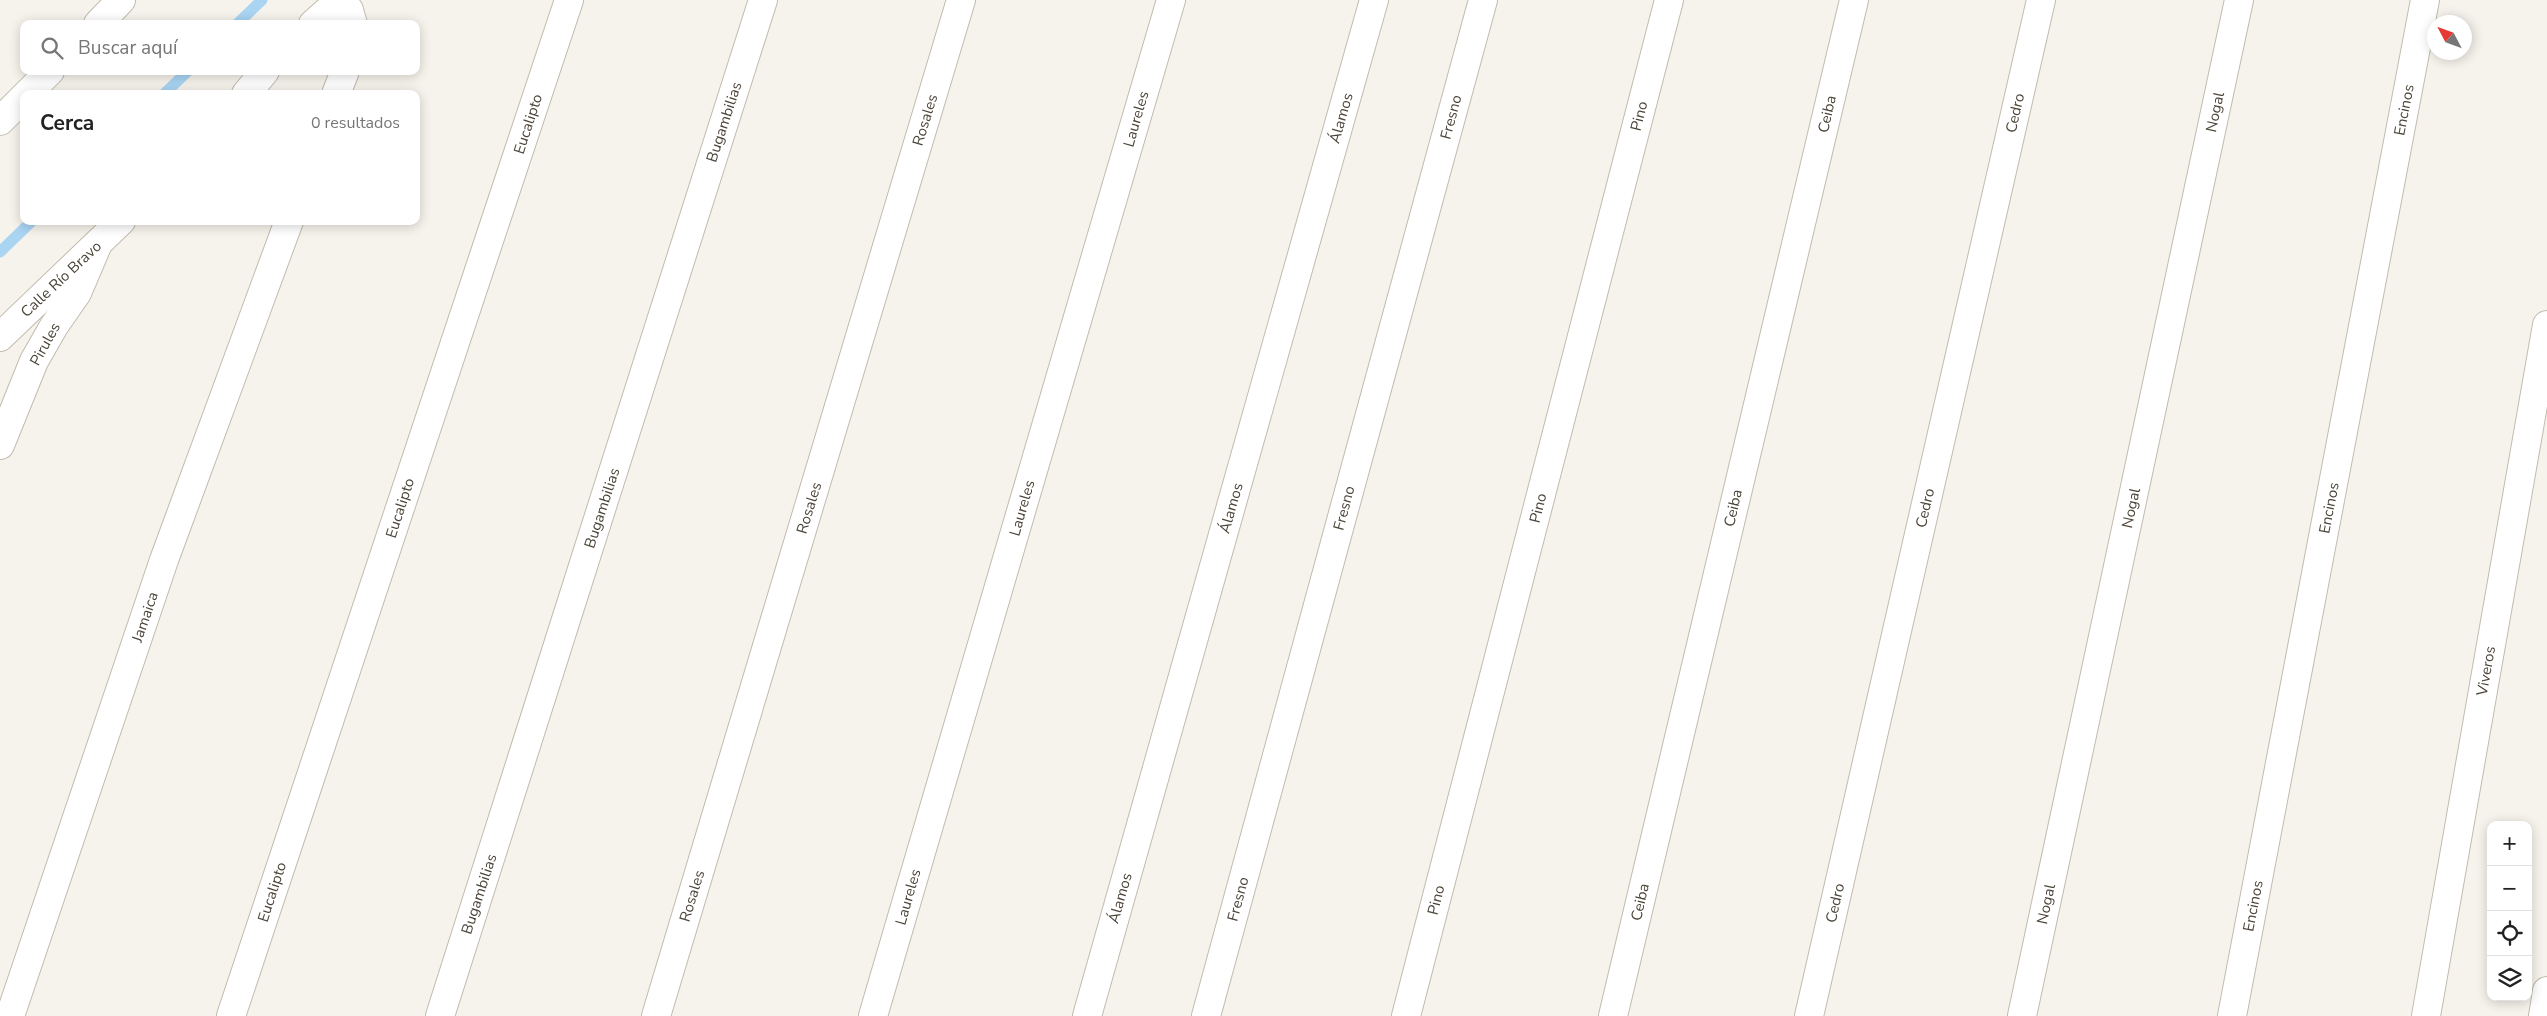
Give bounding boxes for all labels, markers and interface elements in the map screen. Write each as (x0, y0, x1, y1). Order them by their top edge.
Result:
north arrow (2427, 15, 2472, 60)
search box (20, 20, 420, 75)
icon: search (38, 34, 66, 62)
text: Buscar aquí (78, 35, 177, 61)
street label: Bugambilias (702, 79, 746, 165)
street label: Encinos (2389, 83, 2419, 137)
street label: Laureles (1118, 89, 1154, 149)
street label: Álamos (1324, 90, 1358, 146)
street label: Nogal (2201, 90, 2229, 134)
street label: Eucalipto (509, 91, 547, 157)
street label: Cedro (2001, 91, 2029, 135)
street label: Rosales (908, 92, 942, 148)
street label: Fresno (1435, 92, 1467, 142)
street label: Ceiba (1813, 93, 1841, 135)
street label: Pino (1626, 99, 1652, 133)
text: Cerca (40, 109, 94, 137)
text: 0 resultados (311, 112, 400, 134)
street label: Calle Río Bravo (16, 236, 106, 322)
street label: Pirules (25, 319, 65, 369)
street label: Bugambilias (580, 465, 624, 551)
street label: Eucalipto (381, 475, 419, 541)
street label: Laureles (1004, 478, 1040, 538)
street label: Rosales (792, 480, 826, 536)
street label: Álamos (1214, 480, 1248, 536)
street label: Encinos (2314, 481, 2344, 535)
street label: Fresno (1328, 483, 1360, 533)
street label: Cedro (1911, 486, 1939, 530)
street label: Nogal (2117, 486, 2145, 530)
street label: Ceiba (1719, 487, 1747, 529)
street label: Pino (1525, 491, 1551, 525)
street label: Jamaica (127, 589, 163, 646)
street label: Viveros (2472, 645, 2500, 698)
map controls (2487, 821, 2532, 1001)
button: + (2487, 821, 2532, 866)
street label: Bugambilias (457, 851, 501, 937)
street label: Eucalipto (253, 859, 291, 925)
button: − (2487, 866, 2532, 911)
street label: Laureles (890, 867, 926, 927)
street label: Rosales (675, 868, 709, 924)
street label: Álamos (1103, 870, 1137, 926)
street label: Fresno (1222, 874, 1254, 924)
street label: Encinos (2238, 879, 2268, 933)
street label: Ceiba (1626, 881, 1654, 923)
street label: Cedro (1821, 881, 1849, 925)
street label: Nogal (2032, 882, 2060, 926)
street label: Pino (1423, 883, 1449, 917)
button: locate (2487, 911, 2532, 956)
button: layers (2487, 956, 2532, 1001)

